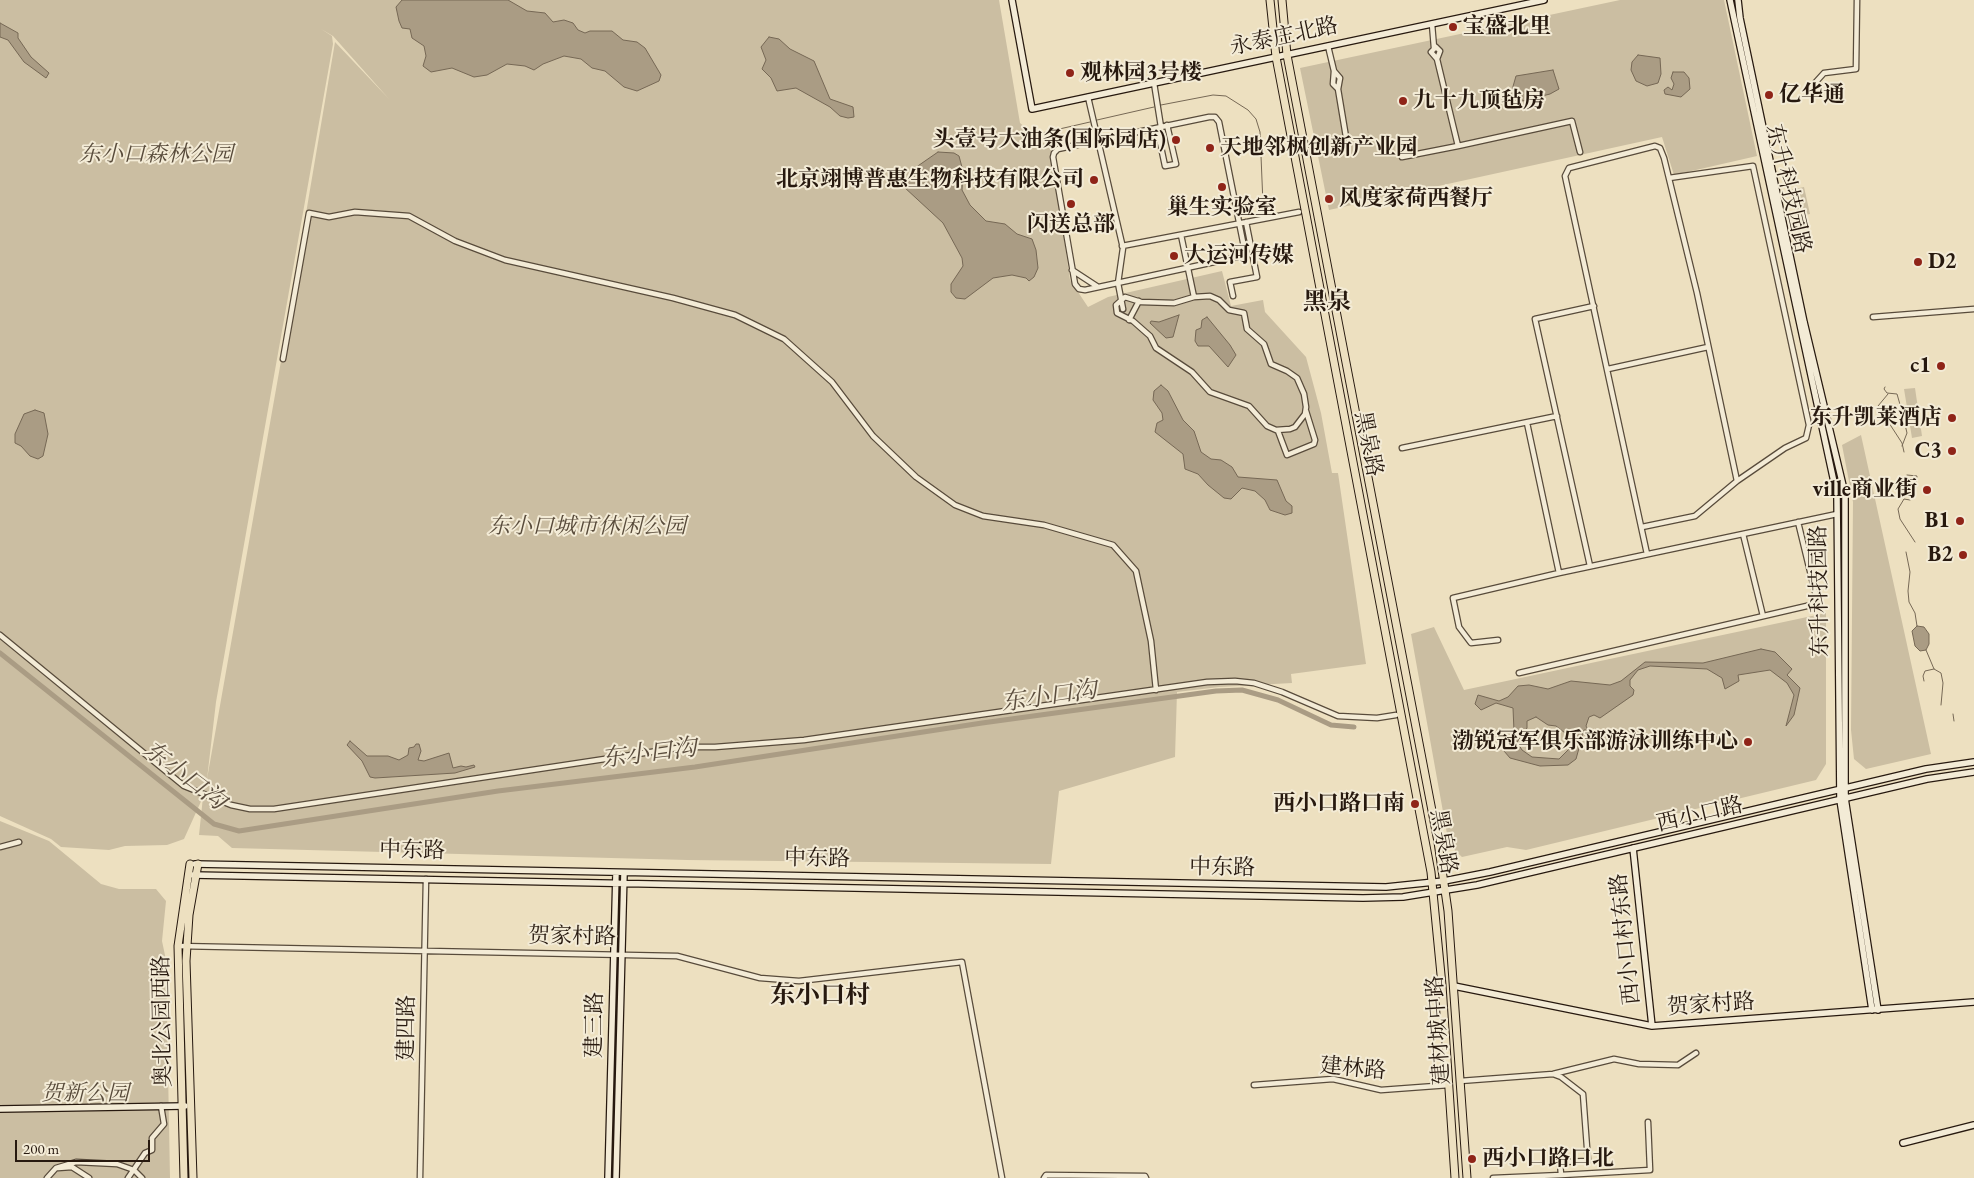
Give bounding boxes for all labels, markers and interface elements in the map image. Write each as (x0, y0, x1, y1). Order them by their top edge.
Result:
street label: 永泰庄北路 (1227, 13, 1341, 61)
place label: 宝盛北里 (1463, 14, 1551, 40)
marker: 宝盛北里 (1447, 21, 1459, 33)
place label: 观林园3号楼 (1080, 60, 1202, 86)
marker: 观林园3号楼 (1064, 67, 1076, 79)
place label: 亿华通 (1779, 82, 1845, 108)
place label: 九十九顶毡房 (1413, 88, 1545, 114)
marker: 亿华通 (1763, 89, 1775, 101)
marker: 九十九顶毡房 (1397, 95, 1409, 107)
street label: 东升科技园路 (1760, 122, 1816, 256)
place label: 头壹号大油条(国际园店) (933, 127, 1166, 153)
marker: 头壹号大油条(国际园店) (1170, 134, 1182, 146)
place label: 天地邻枫创新产业园 (1220, 135, 1418, 161)
park label: 东小口森林公园 (79, 142, 233, 168)
marker: 天地邻枫创新产业园 (1204, 142, 1216, 154)
place label: 北京翊博普惠生物科技有限公司 (776, 167, 1084, 193)
marker: 北京翊博普惠生物科技有限公司 (1088, 174, 1100, 186)
marker: 巢生实验室 (1216, 181, 1228, 193)
place label: 风度家荷西餐厅 (1339, 186, 1493, 212)
marker: 风度家荷西餐厅 (1323, 193, 1335, 205)
place label: 巢生实验室 (1167, 195, 1277, 221)
marker: 闪送总部 (1065, 198, 1077, 210)
place label: 闪送总部 (1027, 212, 1115, 238)
place label: 大运河传媒 (1184, 243, 1294, 269)
place label: D2 (1928, 249, 1956, 275)
marker: 大运河传媒 (1168, 250, 1180, 262)
marker: D2 (1912, 256, 1924, 268)
district label: 黑泉 (1303, 288, 1351, 316)
place label: c1 (1910, 353, 1931, 379)
marker: c1 (1935, 360, 1947, 372)
place label: 东升凯莱酒店 (1810, 405, 1942, 431)
street label: 黑泉路 (1349, 409, 1387, 479)
marker: 东升凯莱酒店 (1946, 412, 1958, 424)
place label: C3 (1915, 438, 1942, 464)
marker: C3 (1946, 445, 1958, 457)
place label: ville商业街 (1813, 477, 1917, 503)
marker: ville商业街 (1921, 484, 1933, 496)
place label: B1 (1925, 508, 1950, 534)
park label: 东小口城市休闲公园 (488, 514, 686, 540)
marker: B1 (1954, 515, 1966, 527)
street label: 东升科技园路 (1806, 525, 1834, 657)
place label: B2 (1928, 542, 1953, 568)
marker: B2 (1957, 549, 1969, 561)
water label: 东小口沟 (999, 676, 1099, 718)
place label: 渤锐冠军俱乐部游泳训练中心 (1452, 729, 1738, 755)
water label: 东小口沟 (600, 734, 698, 774)
water label: 东小口沟 (137, 736, 231, 816)
marker: 渤锐冠军俱乐部游泳训练中心 (1742, 736, 1754, 748)
place label: 西小口路口南 (1273, 791, 1405, 817)
street label: 西小口路 (1654, 792, 1746, 838)
marker: 西小口路口南 (1409, 798, 1421, 810)
street label: 黑泉路 (1424, 807, 1462, 877)
street label: 中东路 (379, 837, 445, 865)
street label: 中东路 (784, 845, 850, 873)
street label: 中东路 (1189, 854, 1255, 882)
street label: 西小口村东路 (1606, 872, 1646, 1006)
street label: 贺家村路 (528, 923, 616, 951)
street label: 奥北公园西路 (149, 955, 177, 1087)
street label: 建材城中路 (1422, 974, 1456, 1086)
district label: 东小口村 (770, 981, 870, 1011)
street label: 贺家村路 (1666, 989, 1756, 1021)
street label: 建三路 (581, 992, 609, 1058)
street label: 建四路 (393, 995, 421, 1061)
street label: 建林路 (1319, 1053, 1387, 1085)
park label: 贺新公园 (41, 1081, 129, 1107)
scale bar (18, 1130, 152, 1162)
text: 200 m (23, 1139, 59, 1158)
place label: 西小口路口北 (1482, 1146, 1614, 1172)
marker: 西小口路口北 (1466, 1153, 1478, 1165)

